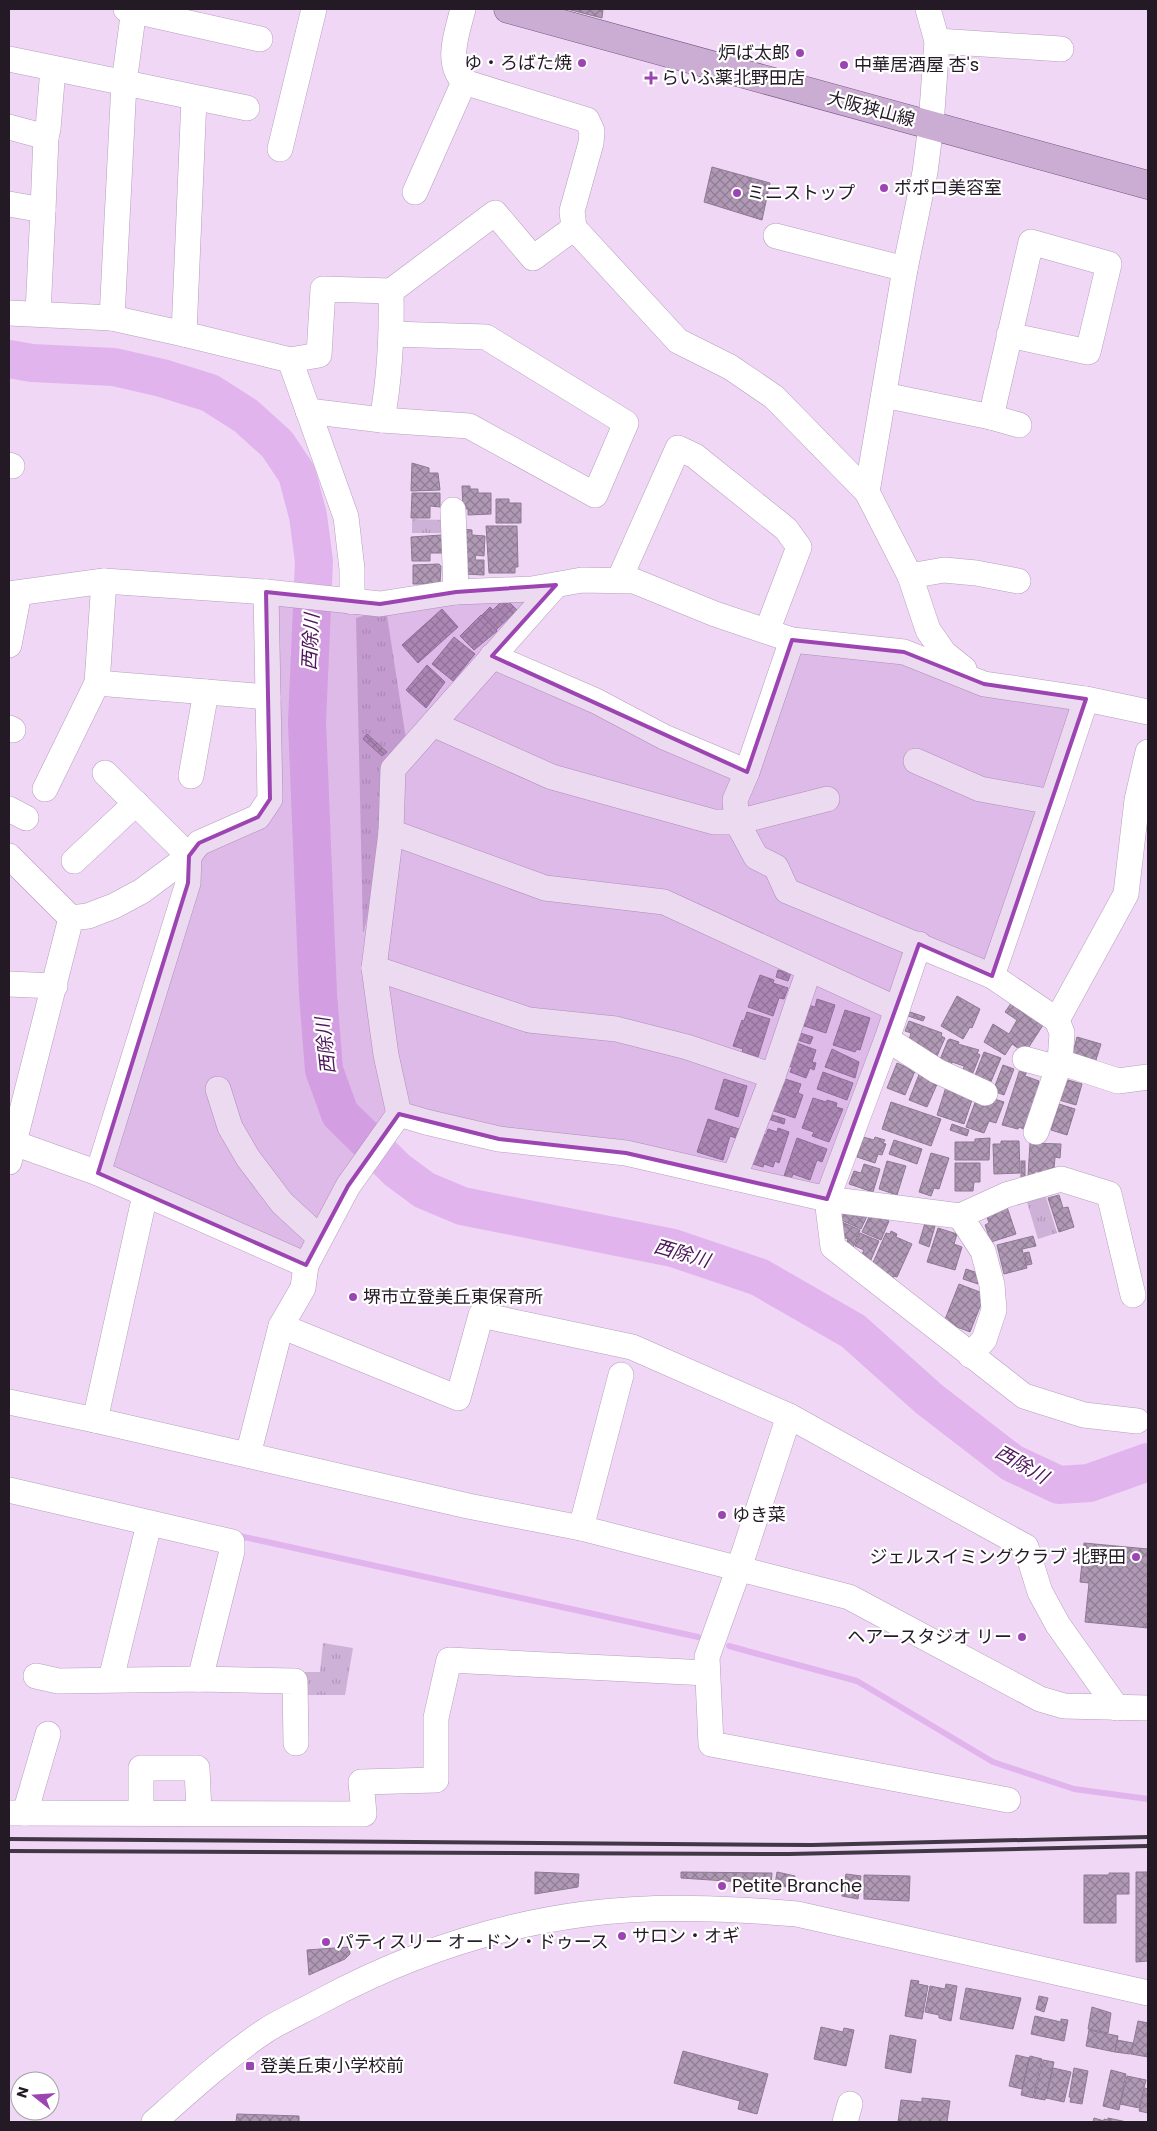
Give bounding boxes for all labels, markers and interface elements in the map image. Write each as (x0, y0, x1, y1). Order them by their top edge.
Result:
place label: 炉ば太郎 (718, 40, 790, 65)
marker: 炉ば太郎 (794, 47, 806, 59)
place label: ゆ・ろばた焼 (464, 50, 572, 75)
place label: 中華居酒屋 杏's (854, 52, 979, 77)
marker: ゆ・ろばた焼 (576, 57, 588, 69)
marker: 中華居酒屋 杏's (838, 59, 850, 71)
place label: らいふ薬北野田店 (661, 65, 805, 90)
marker: らいふ薬北野田店 (645, 72, 657, 84)
street label: 大阪狭山線 (824, 85, 918, 132)
place label: ポポロ美容室 (894, 175, 1002, 200)
place label: ミニストップ (747, 180, 855, 205)
marker: ポポロ美容室 (878, 182, 890, 194)
marker: ミニストップ (731, 187, 743, 199)
water label: 西除川 (296, 611, 326, 671)
water label: 西除川 (309, 1014, 342, 1076)
water label: 西除川 (651, 1233, 715, 1275)
place label: 堺市立登美丘東保育所 (363, 1284, 543, 1309)
marker: 堺市立登美丘東保育所 (347, 1291, 359, 1303)
water label: 西除川 (990, 1438, 1055, 1491)
place label: ゆき菜 (732, 1502, 786, 1527)
marker: ゆき菜 (716, 1509, 728, 1521)
place label: ジェルスイミングクラブ 北野田 (870, 1544, 1126, 1569)
marker: ジェルスイミングクラブ 北野田 (1130, 1551, 1142, 1563)
place label: ヘアースタジオ リー (847, 1624, 1012, 1649)
marker: ヘアースタジオ リー (1016, 1631, 1028, 1643)
place label: Petite Branche (732, 1873, 862, 1898)
marker: Petite Branche (716, 1880, 728, 1892)
place label: サロン・オギ (632, 1923, 740, 1948)
place label: パティスリー オードン・ドゥース (336, 1929, 609, 1954)
marker: サロン・オギ (616, 1930, 628, 1942)
marker: パティスリー オードン・ドゥース (320, 1936, 332, 1948)
place label: 登美丘東小学校前 (260, 2053, 404, 2078)
marker: 登美丘東小学校前 (244, 2060, 256, 2072)
north arrow (10, 2071, 60, 2121)
text: N (11, 2084, 34, 2100)

